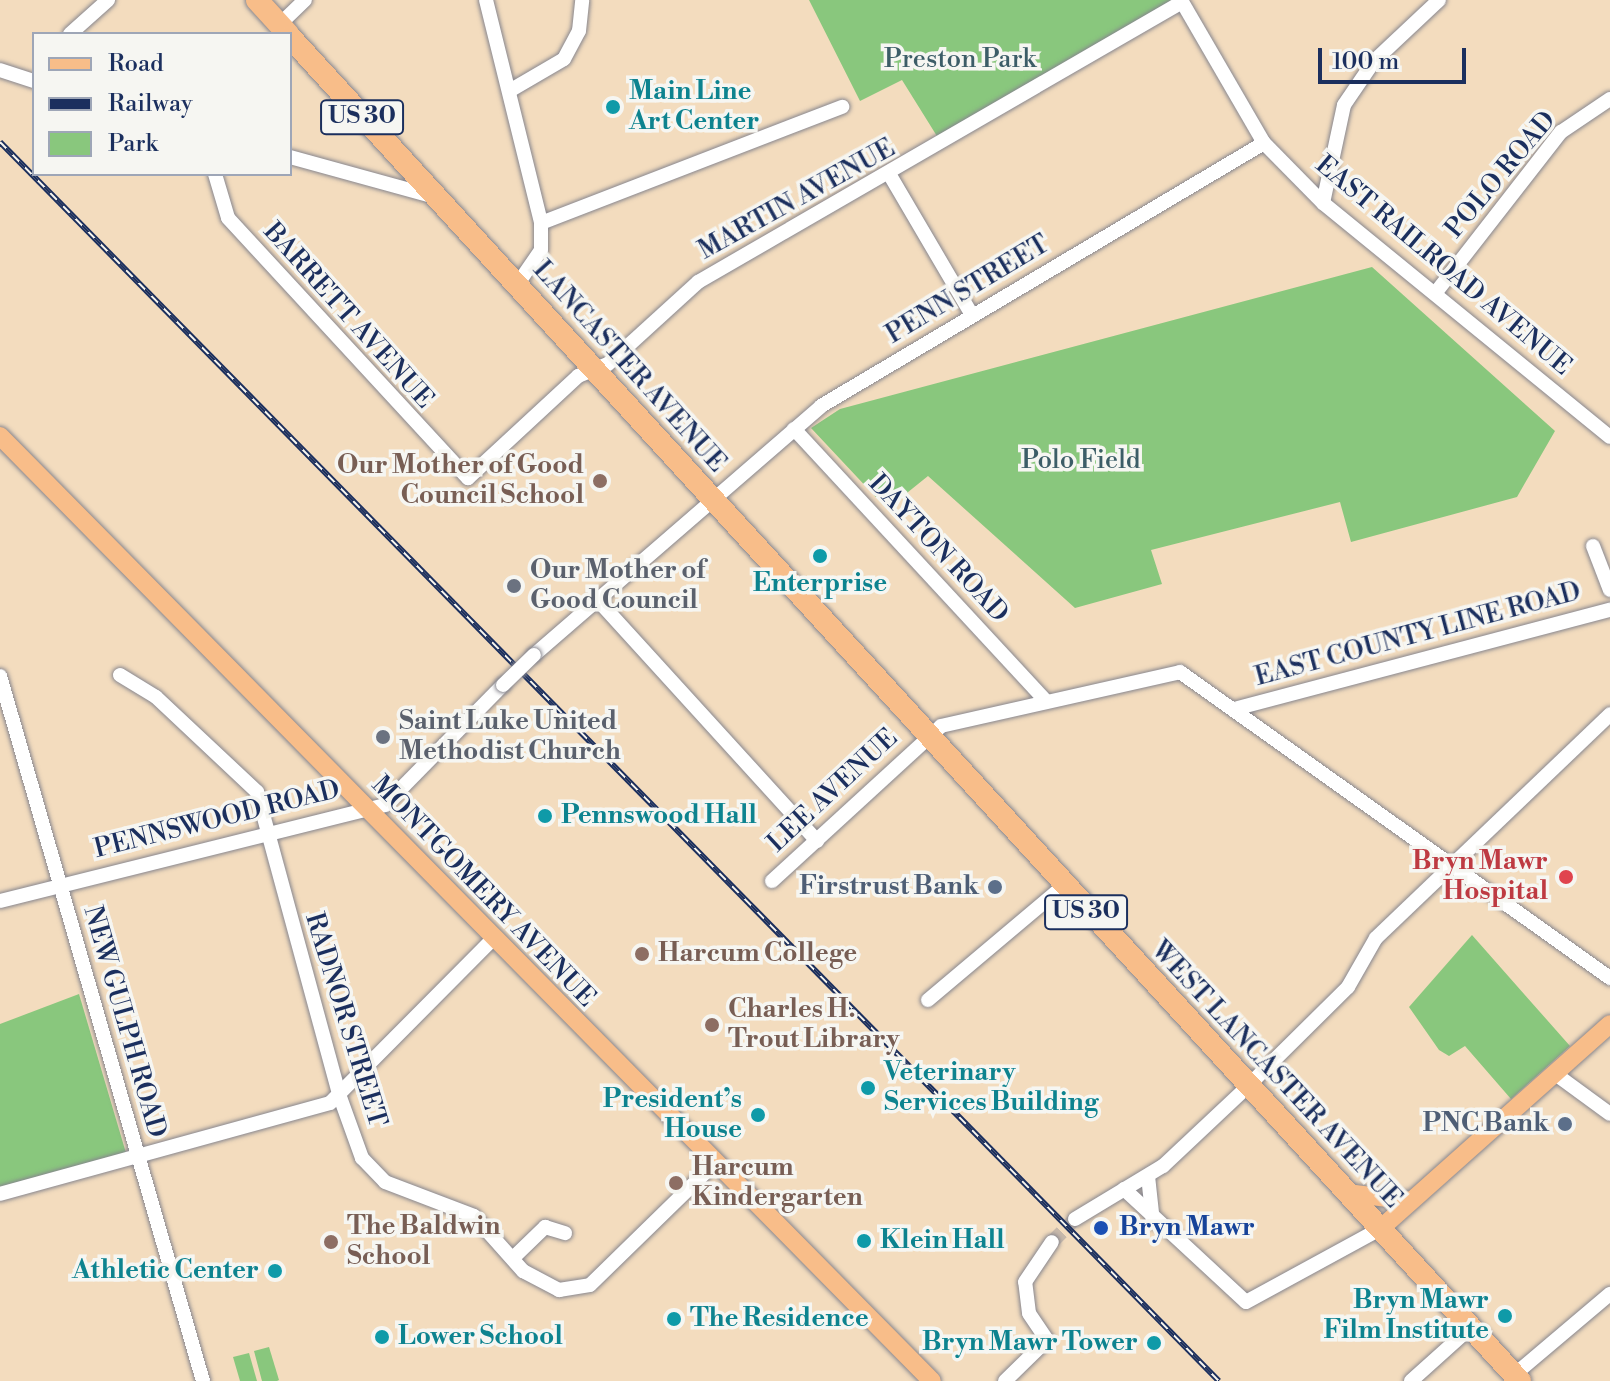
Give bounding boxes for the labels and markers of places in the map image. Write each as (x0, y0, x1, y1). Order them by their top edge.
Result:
place label: Main Line Art Center (629, 76, 759, 138)
marker: Main Line Art Center (604, 98, 622, 116)
place label: Our Mother of Good Council School (337, 450, 584, 512)
marker: Our Mother of Good Council School (591, 472, 609, 490)
marker: Enterprise (811, 547, 829, 565)
place label: Our Mother of Good Council (530, 555, 705, 616)
place label: Enterprise (753, 568, 887, 600)
marker: Our Mother of Good Council (505, 577, 523, 595)
place label: Saint Luke United Methodist Church (399, 706, 621, 768)
marker: Saint Luke United Methodist Church (374, 728, 392, 746)
place label: Pennswood Hall (561, 800, 757, 832)
marker: Pennswood Hall (536, 807, 554, 825)
place label: Bryn Mawr Hospital (1412, 846, 1548, 908)
marker: Bryn Mawr Hospital (1555, 866, 1577, 888)
place label: Firstrust Bank (799, 871, 979, 903)
marker: Firstrust Bank (986, 878, 1004, 896)
place label: Harcum College (658, 938, 857, 970)
marker: Harcum College (633, 945, 651, 963)
place label: Charles H. Trout Library (728, 994, 900, 1056)
marker: Charles H. Trout Library (703, 1016, 721, 1034)
place label: Veterinary Services Building (884, 1057, 1098, 1118)
marker: Veterinary Services Building (859, 1079, 877, 1097)
place label: President’s House (603, 1084, 742, 1146)
marker: President’s House (749, 1106, 767, 1124)
place label: PNC Bank (1423, 1108, 1549, 1140)
marker: PNC Bank (1556, 1115, 1574, 1133)
place label: Harcum Kindergarten (692, 1152, 863, 1214)
marker: Harcum Kindergarten (667, 1174, 685, 1192)
place label: The Baldwin School (347, 1211, 500, 1272)
place label: Bryn Mawr (1119, 1212, 1255, 1244)
marker: Bryn Mawr (1090, 1217, 1112, 1239)
place label: Klein Hall (880, 1225, 1005, 1257)
marker: Klein Hall (855, 1232, 873, 1250)
marker: The Baldwin School (322, 1233, 340, 1251)
place label: Athletic Center (72, 1255, 259, 1287)
marker: Athletic Center (266, 1262, 284, 1280)
place label: Bryn Mawr Film Institute (1324, 1285, 1489, 1346)
place label: The Residence (690, 1303, 869, 1335)
marker: Bryn Mawr Film Institute (1496, 1307, 1514, 1325)
marker: The Residence (665, 1310, 683, 1328)
place label: Lower School (398, 1321, 563, 1353)
place label: Bryn Mawr Tower (922, 1327, 1138, 1359)
marker: Lower School (373, 1328, 391, 1346)
marker: Bryn Mawr Tower (1145, 1334, 1163, 1352)

